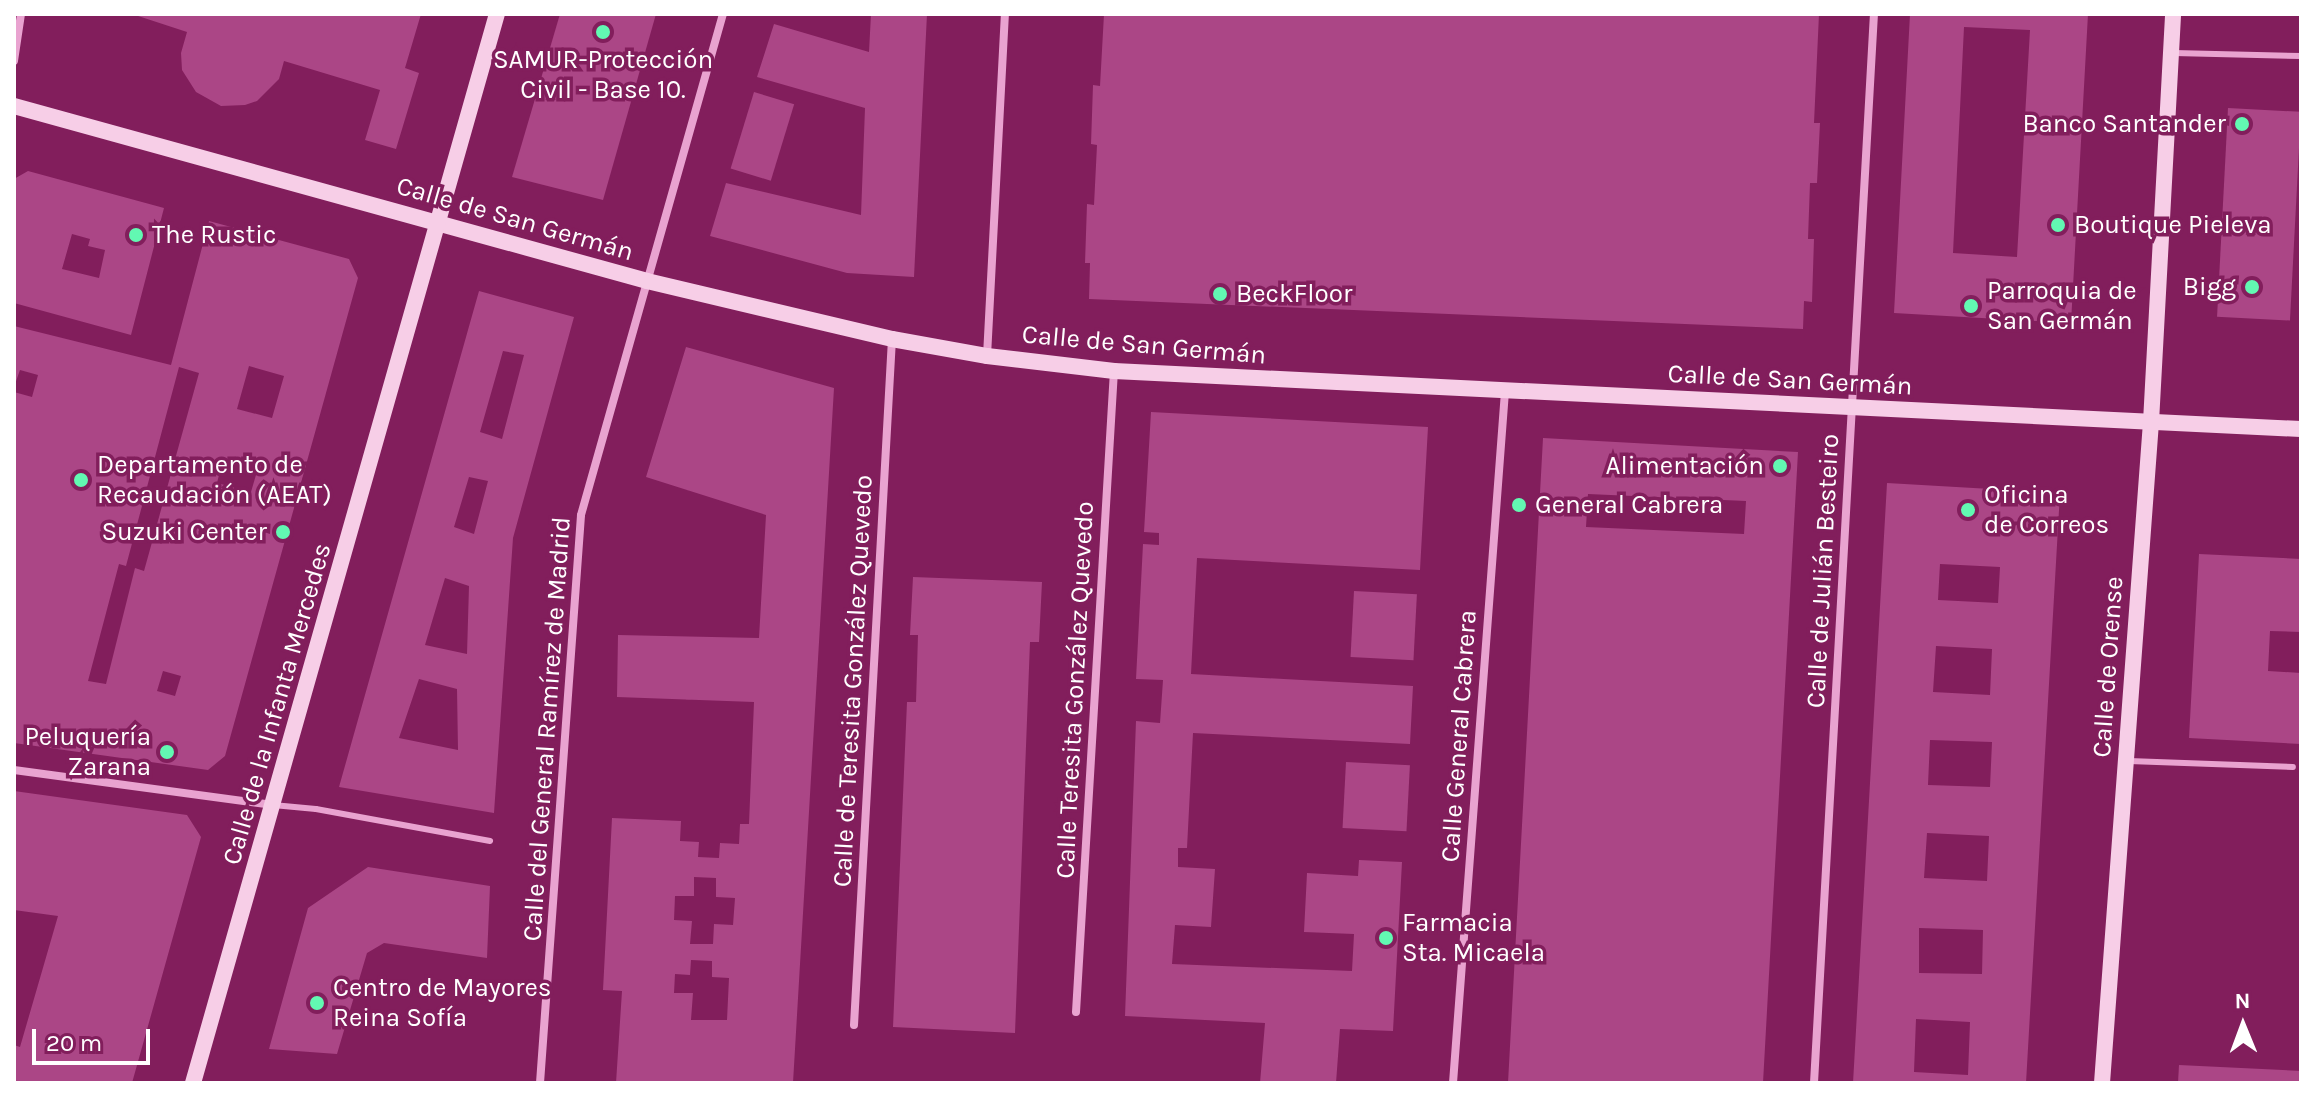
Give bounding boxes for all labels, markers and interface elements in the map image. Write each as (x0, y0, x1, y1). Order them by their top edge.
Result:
marker: SAMUR-Protección Civil - Base 10. (594, 23, 612, 41)
place label: SAMUR-Protección Civil - Base 10. (493, 44, 713, 106)
place label: Banco Santander (2022, 108, 2226, 140)
marker: Banco Santander (2233, 115, 2251, 133)
street label: Calle de San Germán (393, 170, 637, 268)
place label: Boutique Pieleva (2074, 209, 2272, 241)
marker: Boutique Pieleva (2049, 216, 2067, 234)
place label: The Rustic (152, 219, 277, 251)
marker: The Rustic (127, 226, 145, 244)
place label: Bigg (2183, 271, 2236, 303)
place label: Parroquia de San Germán (1987, 275, 2137, 336)
place label: BeckFloor (1236, 278, 1352, 310)
marker: Bigg (2243, 278, 2261, 296)
marker: BeckFloor (1211, 285, 1229, 303)
marker: Parroquia de San Germán (1962, 297, 1980, 315)
street label: Calle de San Germán (1021, 319, 1267, 371)
street label: Calle de San Germán (1667, 358, 1913, 402)
street label: Calle de Julián Besteiro (1800, 433, 1846, 709)
place label: Departamento de Recaudación (AEAT) (97, 449, 332, 510)
place label: Alimentación (1606, 450, 1764, 482)
marker: Alimentación (1771, 457, 1789, 475)
marker: Departamento de Recaudación (AEAT) (72, 471, 90, 489)
street label: Calle de Teresita González Quevedo (827, 474, 879, 888)
place label: Oficina de Correos (1984, 479, 2109, 540)
place label: General Cabrera (1535, 489, 1723, 521)
marker: General Cabrera (1510, 496, 1528, 514)
street label: Calle Teresita González Quevedo (1050, 501, 1100, 879)
marker: Oficina de Correos (1959, 501, 1977, 519)
place label: Suzuki Center (101, 516, 267, 548)
street label: Calle del General Ramírez de Madrid (517, 516, 577, 942)
marker: Suzuki Center (274, 523, 292, 541)
street label: Calle de la Infanta Mercedes (216, 540, 338, 868)
street label: Calle de Orense (2086, 575, 2130, 759)
street label: Calle General Cabrera (1435, 609, 1483, 863)
place label: Peluquería Zarana (24, 721, 151, 782)
marker: Peluquería Zarana (158, 743, 176, 761)
place label: Farmacia Sta. Micaela (1402, 907, 1545, 968)
marker: Farmacia Sta. Micaela (1377, 929, 1395, 947)
place label: Centro de Mayores Reina Sofía (333, 972, 552, 1034)
north arrow (2203, 985, 2283, 1065)
text: N (2234, 988, 2251, 1014)
marker: Centro de Mayores Reina Sofía (308, 994, 326, 1012)
scale bar (36, 1013, 154, 1063)
text: 20 m (46, 1029, 102, 1057)

